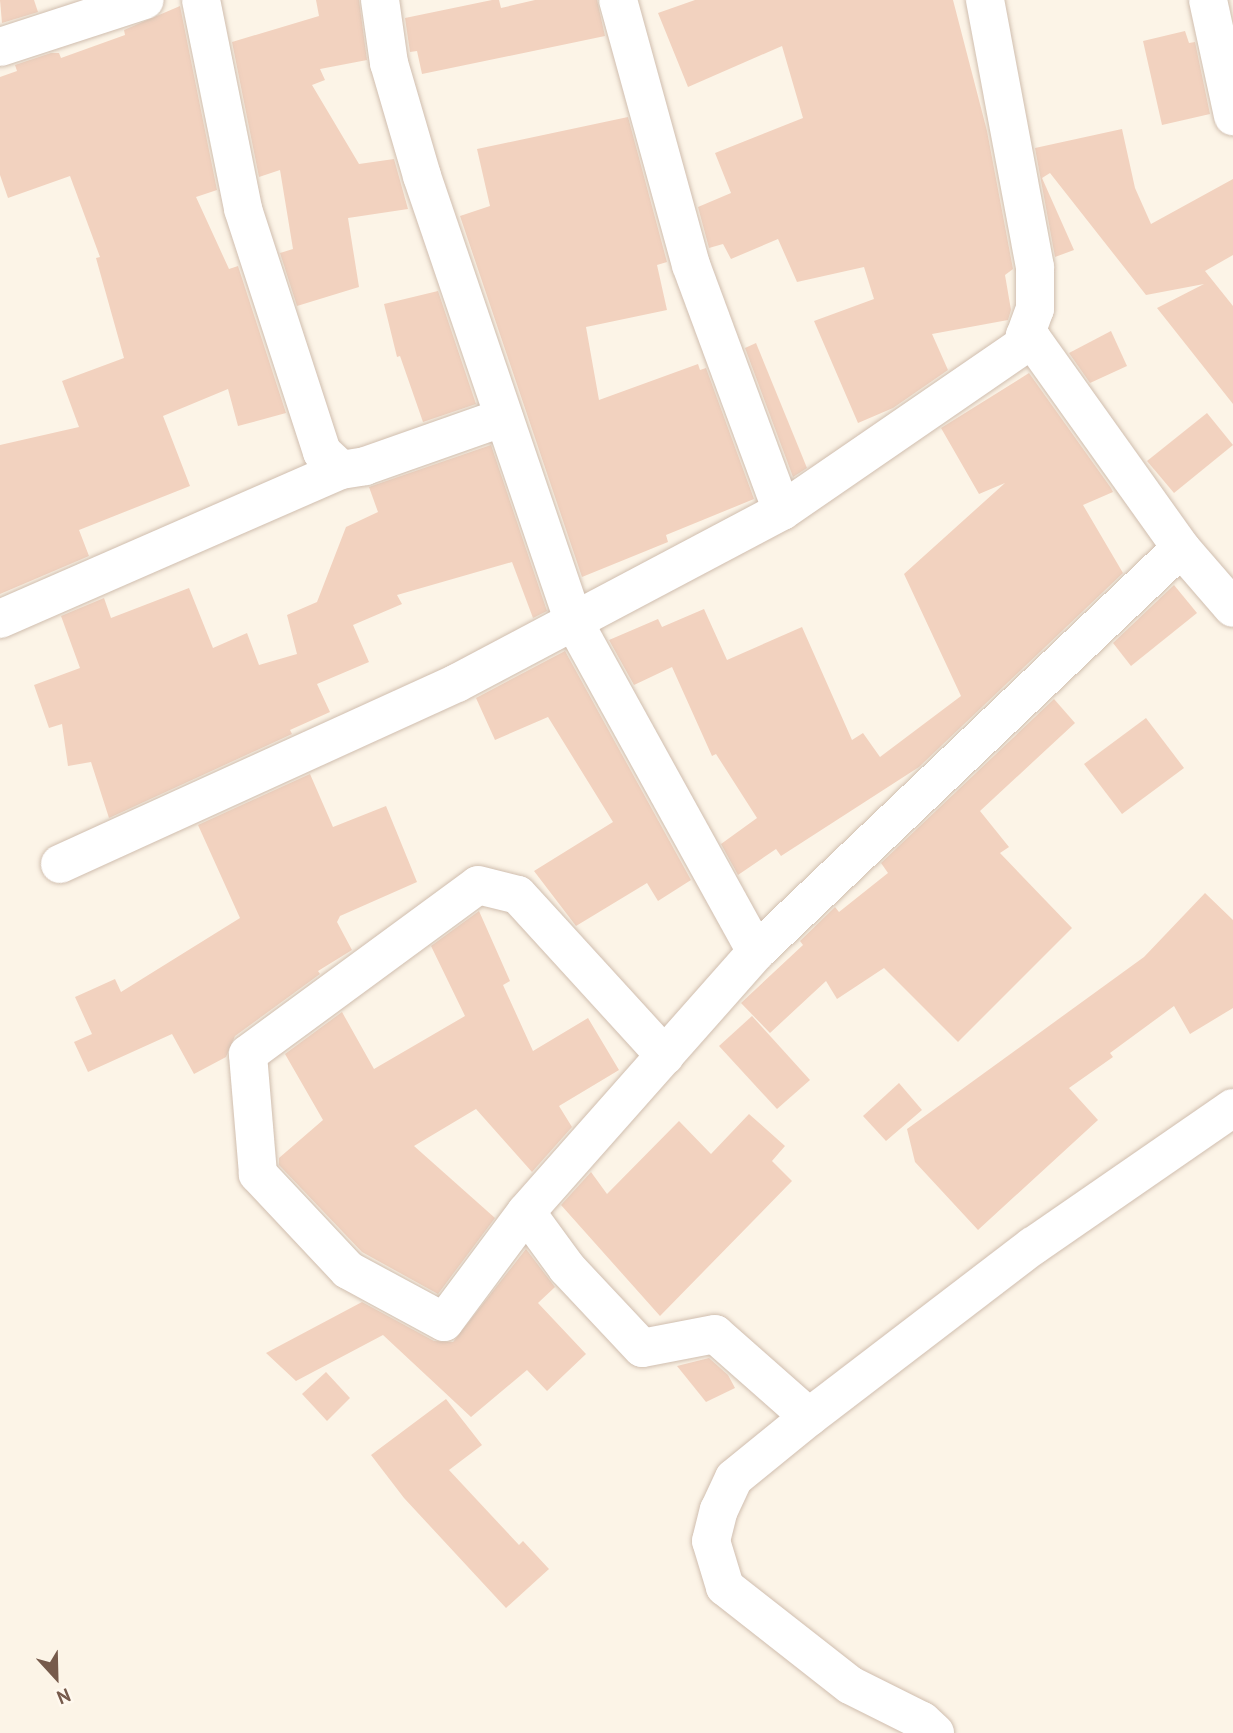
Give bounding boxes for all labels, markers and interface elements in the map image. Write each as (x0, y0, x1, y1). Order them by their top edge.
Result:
north arrow (21, 1642, 91, 1712)
text: N (54, 1683, 74, 1710)

